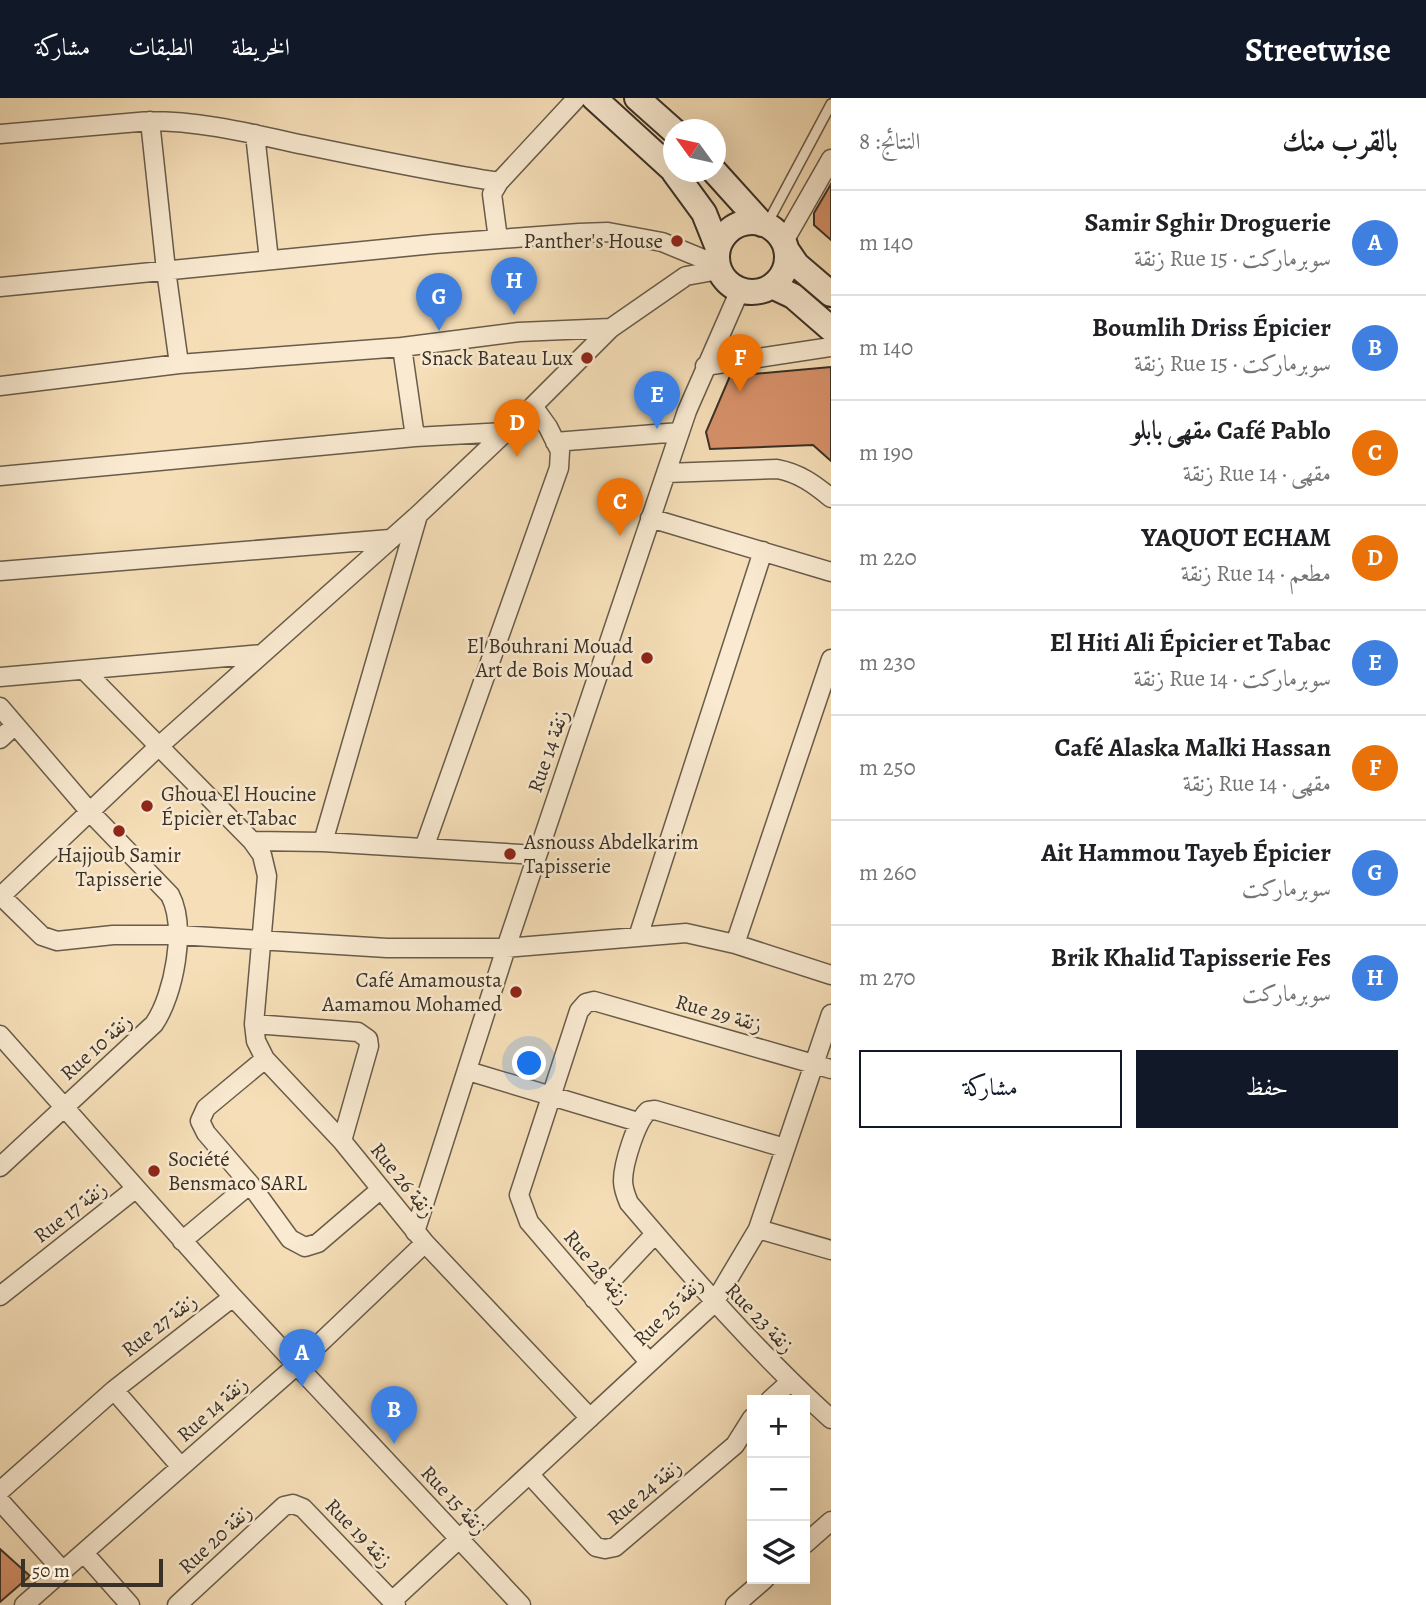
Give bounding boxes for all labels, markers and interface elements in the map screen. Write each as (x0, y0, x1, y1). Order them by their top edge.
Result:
text: Streetwise (1245, 27, 1391, 72)
text: مشاركة (35, 31, 90, 63)
text: الطبقات (128, 31, 194, 63)
text: الخريطة (232, 31, 290, 63)
north arrow (663, 119, 726, 182)
text: بالقرب منك (1282, 121, 1398, 161)
text: النتائج: 8 (859, 126, 921, 157)
text: Samir Sghir Droguerie (1085, 205, 1331, 240)
place label: Panther's House (524, 227, 663, 255)
text: 140 m (859, 227, 913, 258)
text: A (1368, 227, 1382, 258)
marker: Panther's House (669, 233, 685, 249)
text: سوبرماركت · Rue 15 زنقة (1134, 243, 1331, 274)
pin: H (491, 257, 537, 315)
pin: G (416, 273, 462, 331)
text: Boumlih Driss Épicier (1092, 310, 1331, 345)
text: 140 m (859, 332, 913, 363)
text: B (1368, 332, 1382, 363)
pin: F (717, 334, 763, 392)
place label: Snack Bateau Lux (421, 344, 573, 372)
text: سوبرماركت · Rue 15 زنقة (1134, 348, 1331, 379)
marker: Snack Bateau Lux (579, 350, 595, 366)
pin: E (634, 371, 680, 429)
pin: D (494, 399, 540, 457)
text: Café Pablo مقهى بابلو (1132, 413, 1331, 448)
text: 190 m (859, 437, 913, 468)
text: C (1368, 437, 1382, 468)
text: مقهى · Rue 14 زنقة (1183, 458, 1331, 489)
pin: C (597, 478, 643, 536)
text: YAQUOT ECHAM (1141, 520, 1331, 555)
text: 220 m (859, 542, 917, 573)
text: D (1367, 542, 1383, 573)
text: مطعم · Rue 14 زنقة (1181, 558, 1331, 589)
text: El Hiti Ali Épicier et Tabac (1050, 625, 1331, 660)
place label: El Bouhrani Mouad Art de Bois Mouad (466, 632, 634, 684)
text: 230 m (859, 647, 915, 678)
text: E (1368, 647, 1382, 678)
marker: El Bouhrani Mouad Art de Bois Mouad (639, 650, 655, 666)
text: سوبرماركت · Rue 14 زنقة (1134, 663, 1331, 694)
street label: Rue 14 زنقة (521, 706, 575, 796)
text: Café Alaska Malki Hassan (1055, 730, 1331, 765)
text: 250 m (859, 752, 916, 783)
text: F (1369, 752, 1381, 783)
text: مقهى · Rue 14 زنقة (1183, 768, 1331, 799)
place label: Ghoua El Houcine Épicier et Tabac (161, 780, 316, 832)
marker: Ghoua El Houcine Épicier et Tabac (139, 798, 155, 814)
marker: Hajjoub Samir Tapisserie (111, 823, 127, 839)
place label: Asnouss Abdelkarim Tapisserie (523, 828, 699, 880)
text: Ait Hammou Tayeb Épicier (1041, 835, 1331, 870)
place label: Hajjoub Samir Tapisserie (57, 841, 181, 893)
marker: Asnouss Abdelkarim Tapisserie (502, 846, 518, 862)
text: 260 m (859, 857, 917, 888)
text: G (1367, 857, 1383, 888)
text: سوبرماركت (1242, 873, 1331, 904)
text: Brik Khalid Tapisserie Fes (1051, 940, 1331, 975)
text: 270 m (859, 962, 916, 993)
text: H (1366, 962, 1384, 993)
place label: Café Amamousta Aamamou Mohamed (321, 966, 503, 1018)
text: سوبرماركت (1242, 978, 1331, 1009)
marker: Café Amamousta Aamamou Mohamed (508, 984, 524, 1000)
street label: Rue 29 زنقة (672, 987, 766, 1039)
street label: Rue 10 زنقة (54, 1007, 138, 1087)
your location (512, 1046, 546, 1080)
button: مشاركة (859, 1050, 1122, 1128)
button: حفظ (1136, 1050, 1398, 1128)
street label: Rue 26 زنقة (364, 1137, 442, 1223)
place label: Société Bensmaco SARL (168, 1145, 307, 1197)
marker: Société Bensmaco SARL (146, 1163, 162, 1179)
street label: Rue 17 زنقة (28, 1175, 112, 1249)
street label: Rue 28 زنقة (557, 1224, 637, 1310)
street label: Rue 25 زنقة (627, 1270, 709, 1352)
street label: Rue 23 زنقة (719, 1277, 801, 1359)
street label: Rue 27 زنقة (116, 1287, 202, 1363)
pin: A (279, 1329, 325, 1387)
street label: Rue 14 زنقة (171, 1370, 253, 1448)
pin: B (371, 1386, 417, 1444)
map controls (747, 1395, 810, 1584)
button: + (747, 1395, 810, 1458)
street label: Rue 24 زنقة (601, 1453, 687, 1531)
button: − (747, 1458, 810, 1521)
street label: Rue 15 زنقة (415, 1459, 493, 1541)
street label: Rue 19 زنقة (319, 1492, 399, 1574)
street label: Rue 20 زنقة (172, 1498, 258, 1580)
button: layers (747, 1521, 810, 1584)
scale bar (21, 1556, 163, 1588)
text: 50 m (32, 1558, 70, 1584)

